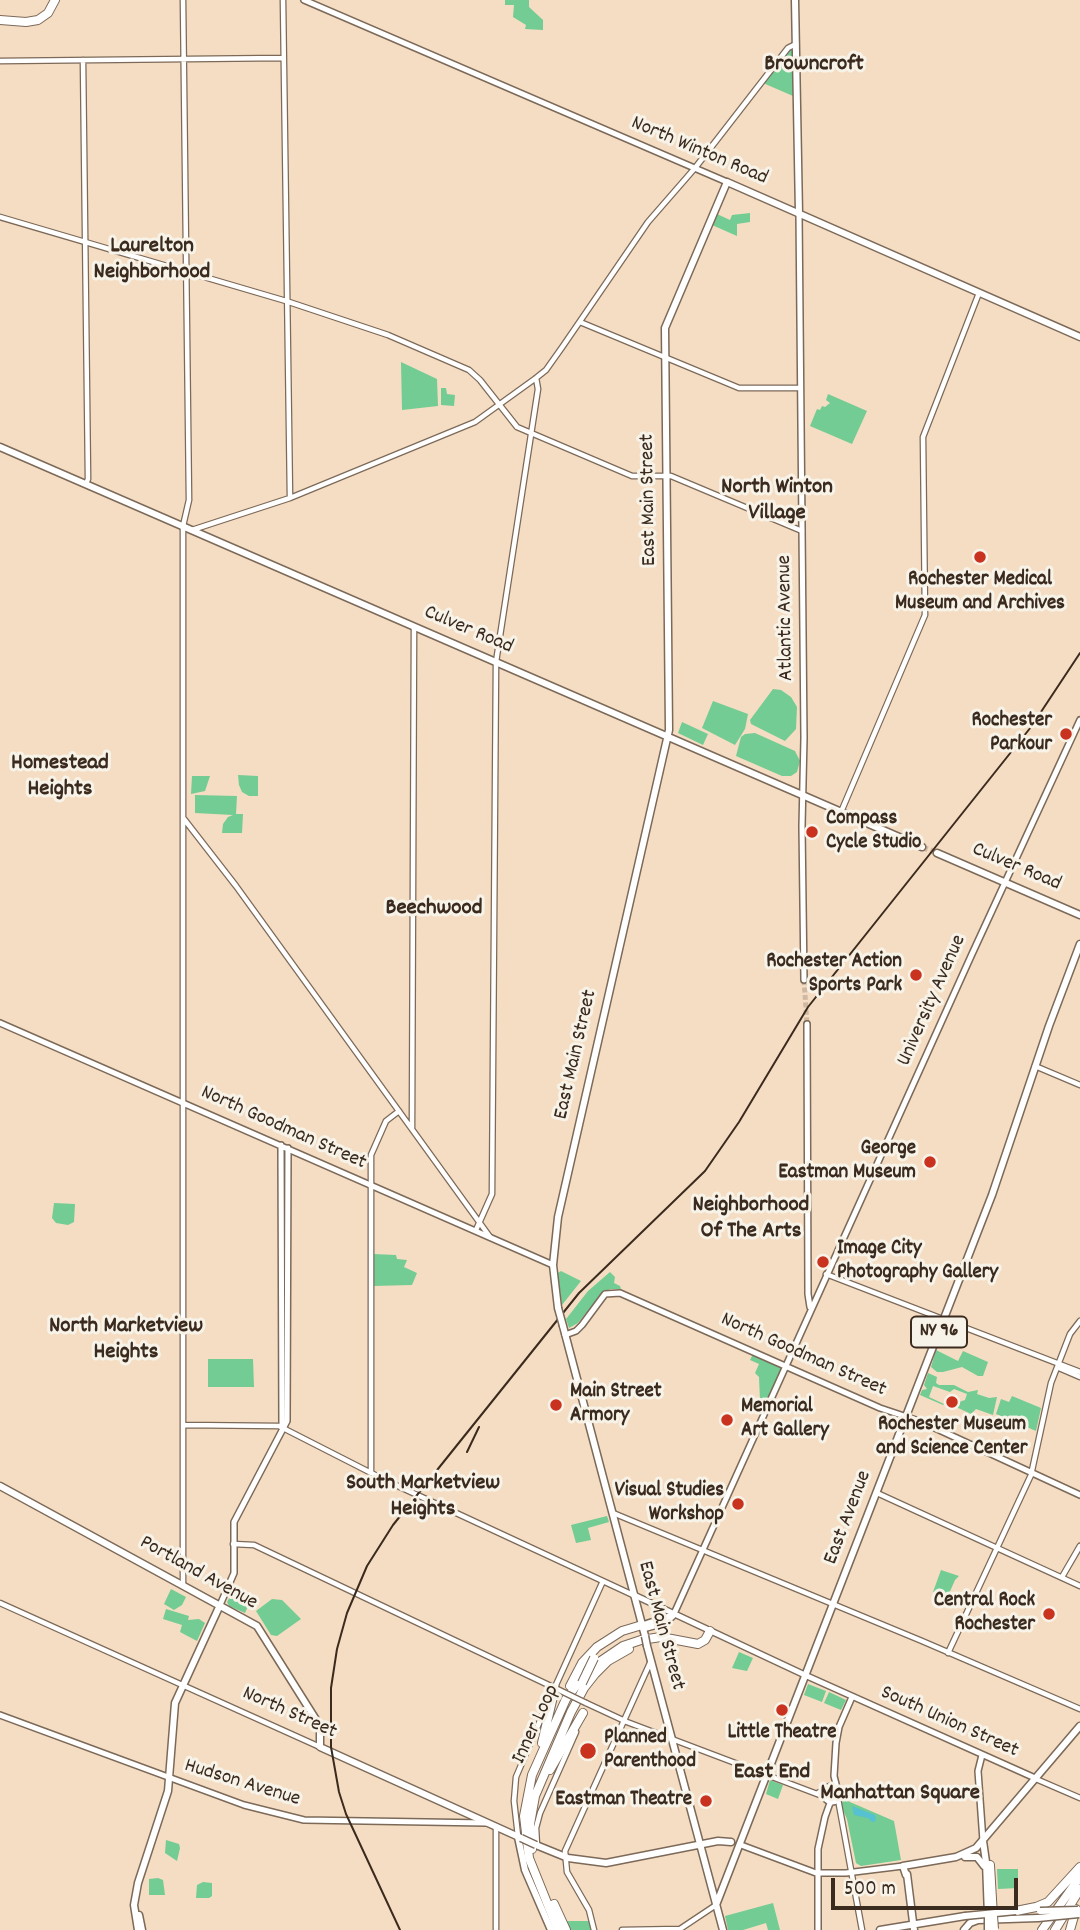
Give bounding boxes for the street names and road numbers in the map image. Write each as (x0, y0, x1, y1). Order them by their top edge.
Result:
street label: North Winton Road (627, 112, 771, 192)
street label: East Main Street (636, 434, 664, 566)
street label: Atlantic Avenue (773, 555, 801, 681)
street label: Culver Road (420, 601, 516, 661)
street label: Culver Road (968, 838, 1064, 898)
street label: University Avenue (893, 932, 973, 1070)
street label: East Main Street (550, 988, 604, 1122)
street label: North Goodman Street (196, 1081, 370, 1177)
street label: North Goodman Street (716, 1308, 890, 1404)
road number: NY 96 (911, 1316, 967, 1348)
street label: East Avenue (820, 1468, 878, 1568)
street label: Portland Avenue (135, 1531, 261, 1617)
street label: East Main Street (631, 1559, 689, 1693)
street label: Inner Loop (508, 1681, 566, 1769)
street label: South Union Street (876, 1681, 1022, 1765)
street label: North Street (238, 1682, 340, 1746)
street label: Hudson Avenue (181, 1754, 303, 1814)

